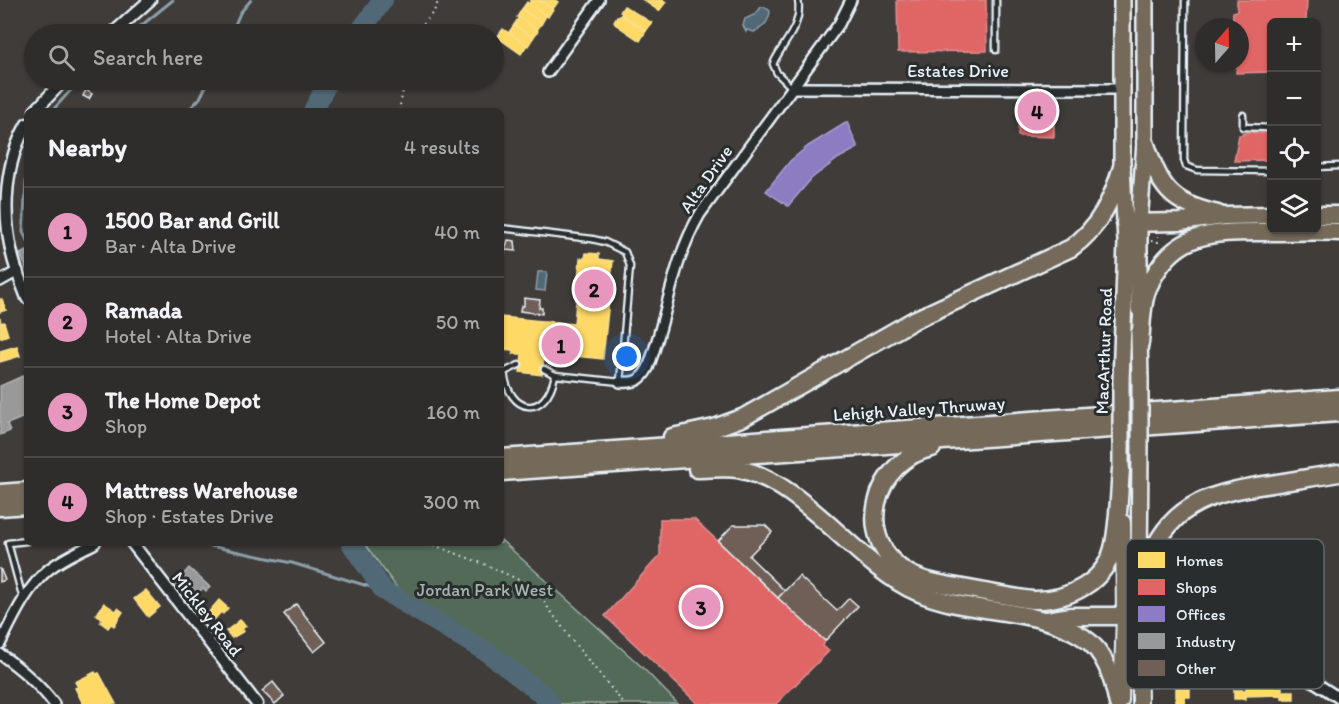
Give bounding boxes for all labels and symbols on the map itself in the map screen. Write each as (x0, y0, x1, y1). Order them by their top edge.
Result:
north arrow (1195, 18, 1249, 72)
street label: Estates Drive (907, 60, 1009, 82)
pin: 4 (1018, 88, 1056, 134)
street label: Alta Drive (675, 141, 737, 217)
pin: 2 (574, 266, 614, 312)
street label: MacArthur Road (1091, 287, 1117, 415)
pin: 1 (542, 322, 580, 368)
your location (612, 342, 641, 371)
street label: Lehigh Valley Thruway (832, 392, 1006, 426)
legend (1126, 539, 1324, 689)
text: Homes (1176, 551, 1223, 570)
street label: Mickley Road (167, 567, 247, 661)
text: Shops (1176, 578, 1217, 597)
park label: Jordan Park West (417, 579, 553, 601)
pin: 3 (682, 584, 720, 630)
text: Offices (1176, 605, 1226, 624)
text: Industry (1176, 632, 1236, 651)
text: Other (1176, 659, 1216, 678)

